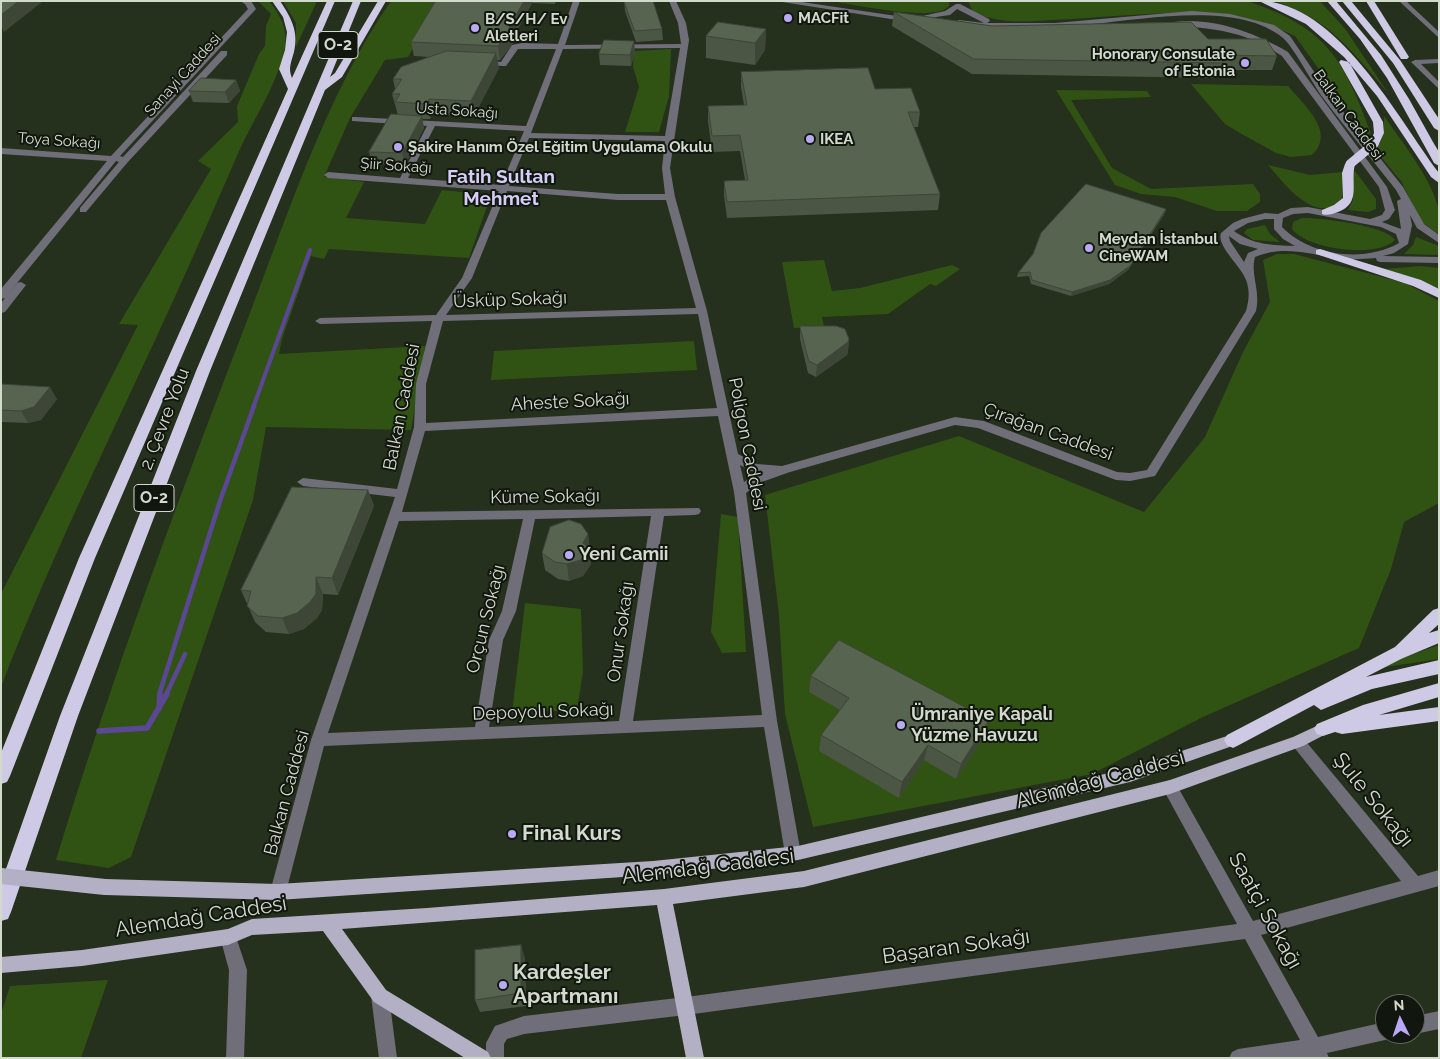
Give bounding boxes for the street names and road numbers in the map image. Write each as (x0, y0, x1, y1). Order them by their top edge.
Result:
street label: Sanayi Caddesi (141, 30, 225, 120)
road number: O-2 (318, 32, 358, 58)
street label: Balkan Caddesi (1309, 66, 1387, 164)
street label: Usta Sokağı (415, 99, 499, 123)
street label: Toya Sokağı (17, 129, 101, 153)
street label: Şiir Sokağı (360, 155, 432, 177)
street label: Üsküp Sokağı (453, 287, 567, 313)
street label: Balkan Caddesi (379, 342, 425, 472)
street label: 2. Çevre Yolu (136, 365, 194, 473)
street label: Poligon Caddesi (723, 376, 771, 512)
street label: Aheste Sokağı (510, 388, 630, 416)
street label: Çırağan Caddesi (980, 399, 1116, 465)
road number: O-2 (134, 484, 174, 512)
street label: Küme Sokağı (490, 485, 600, 509)
street label: Orçun Sokağı (462, 562, 510, 676)
street label: Onur Sokağı (603, 580, 639, 684)
street label: Depoyolu Sokağı (472, 699, 614, 725)
street label: Balkan Caddesi (260, 728, 314, 858)
street label: Alemdağ Caddesi (1013, 745, 1187, 815)
street label: Şule Sokağı (1327, 748, 1419, 852)
street label: Alemdağ Caddesi (620, 844, 796, 890)
street label: Saatçi Sokağı (1223, 848, 1307, 974)
street label: Alemdağ Caddesi (113, 891, 289, 943)
street label: Başaran Sokağı (881, 924, 1031, 970)

